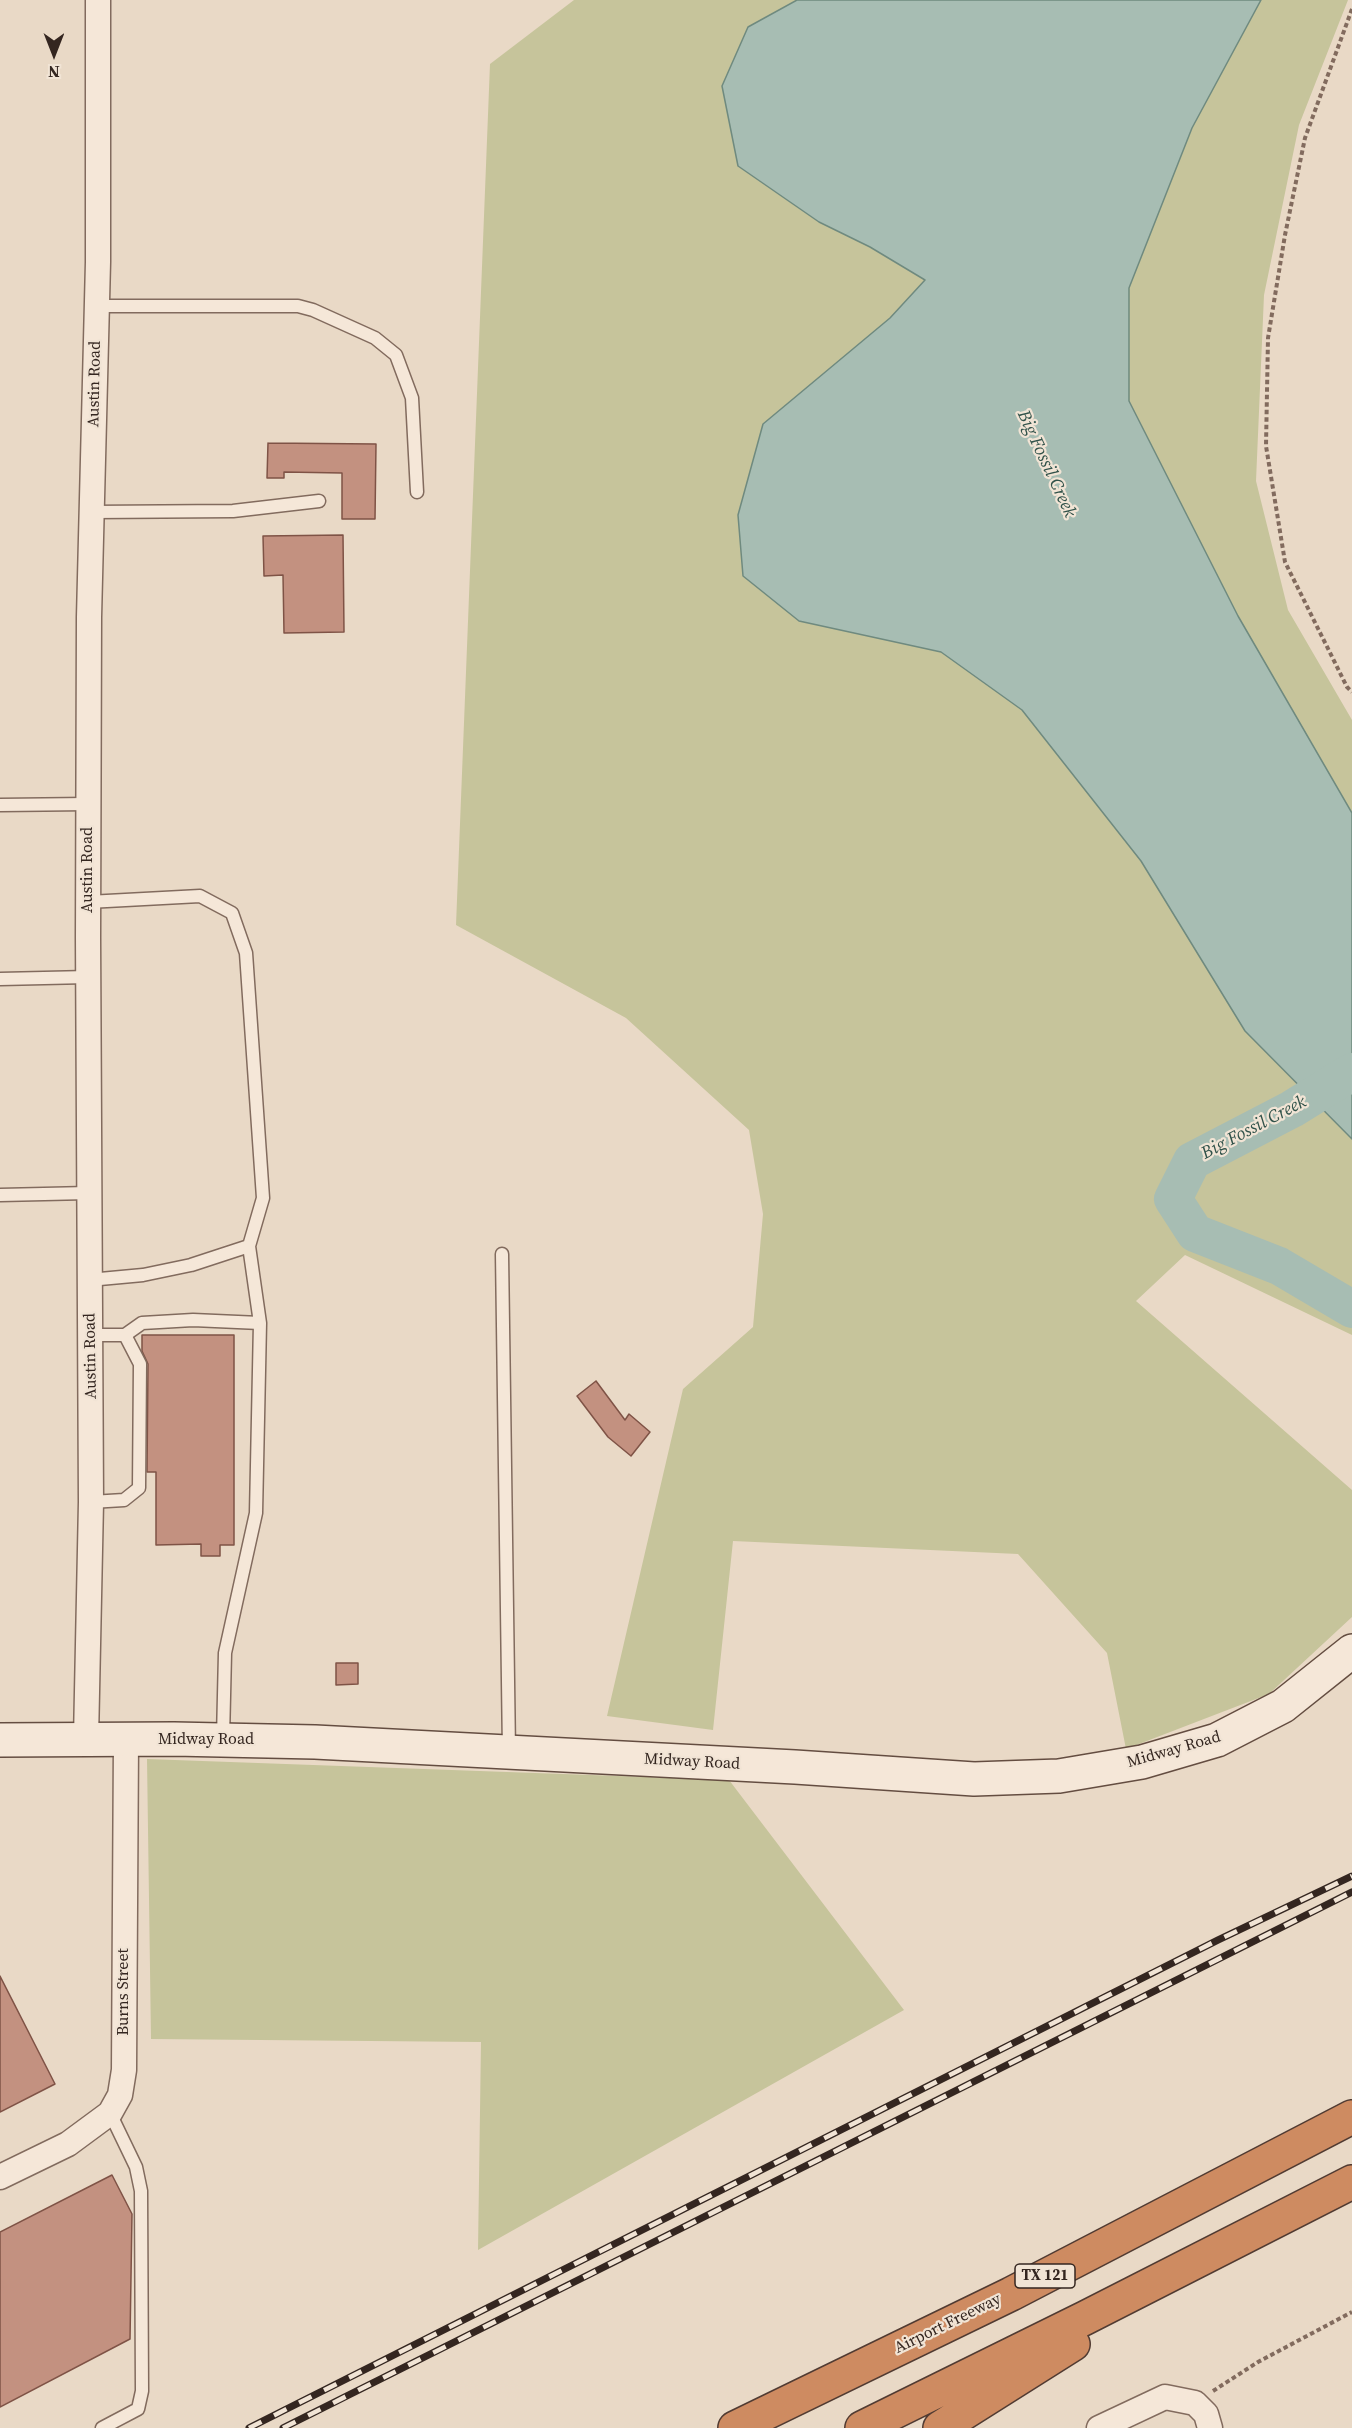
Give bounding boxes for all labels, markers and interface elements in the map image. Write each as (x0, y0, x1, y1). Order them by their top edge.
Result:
north arrow (24, 24, 84, 84)
text: N (48, 61, 60, 83)
street label: Austin Road (85, 341, 105, 427)
water label: Big Fossil Creek (1012, 407, 1080, 521)
street label: Austin Road (78, 827, 98, 913)
water label: Big Fossil Creek (1198, 1091, 1310, 1165)
street label: Austin Road (81, 1313, 101, 1399)
street label: Midway Road (1125, 1728, 1223, 1772)
street label: Midway Road (158, 1730, 254, 1750)
street label: Midway Road (643, 1750, 741, 1774)
street label: Burns Street (114, 1948, 134, 2036)
road number: TX 121 (1015, 2264, 1075, 2288)
street label: Airport Freeway (892, 2290, 1004, 2358)

